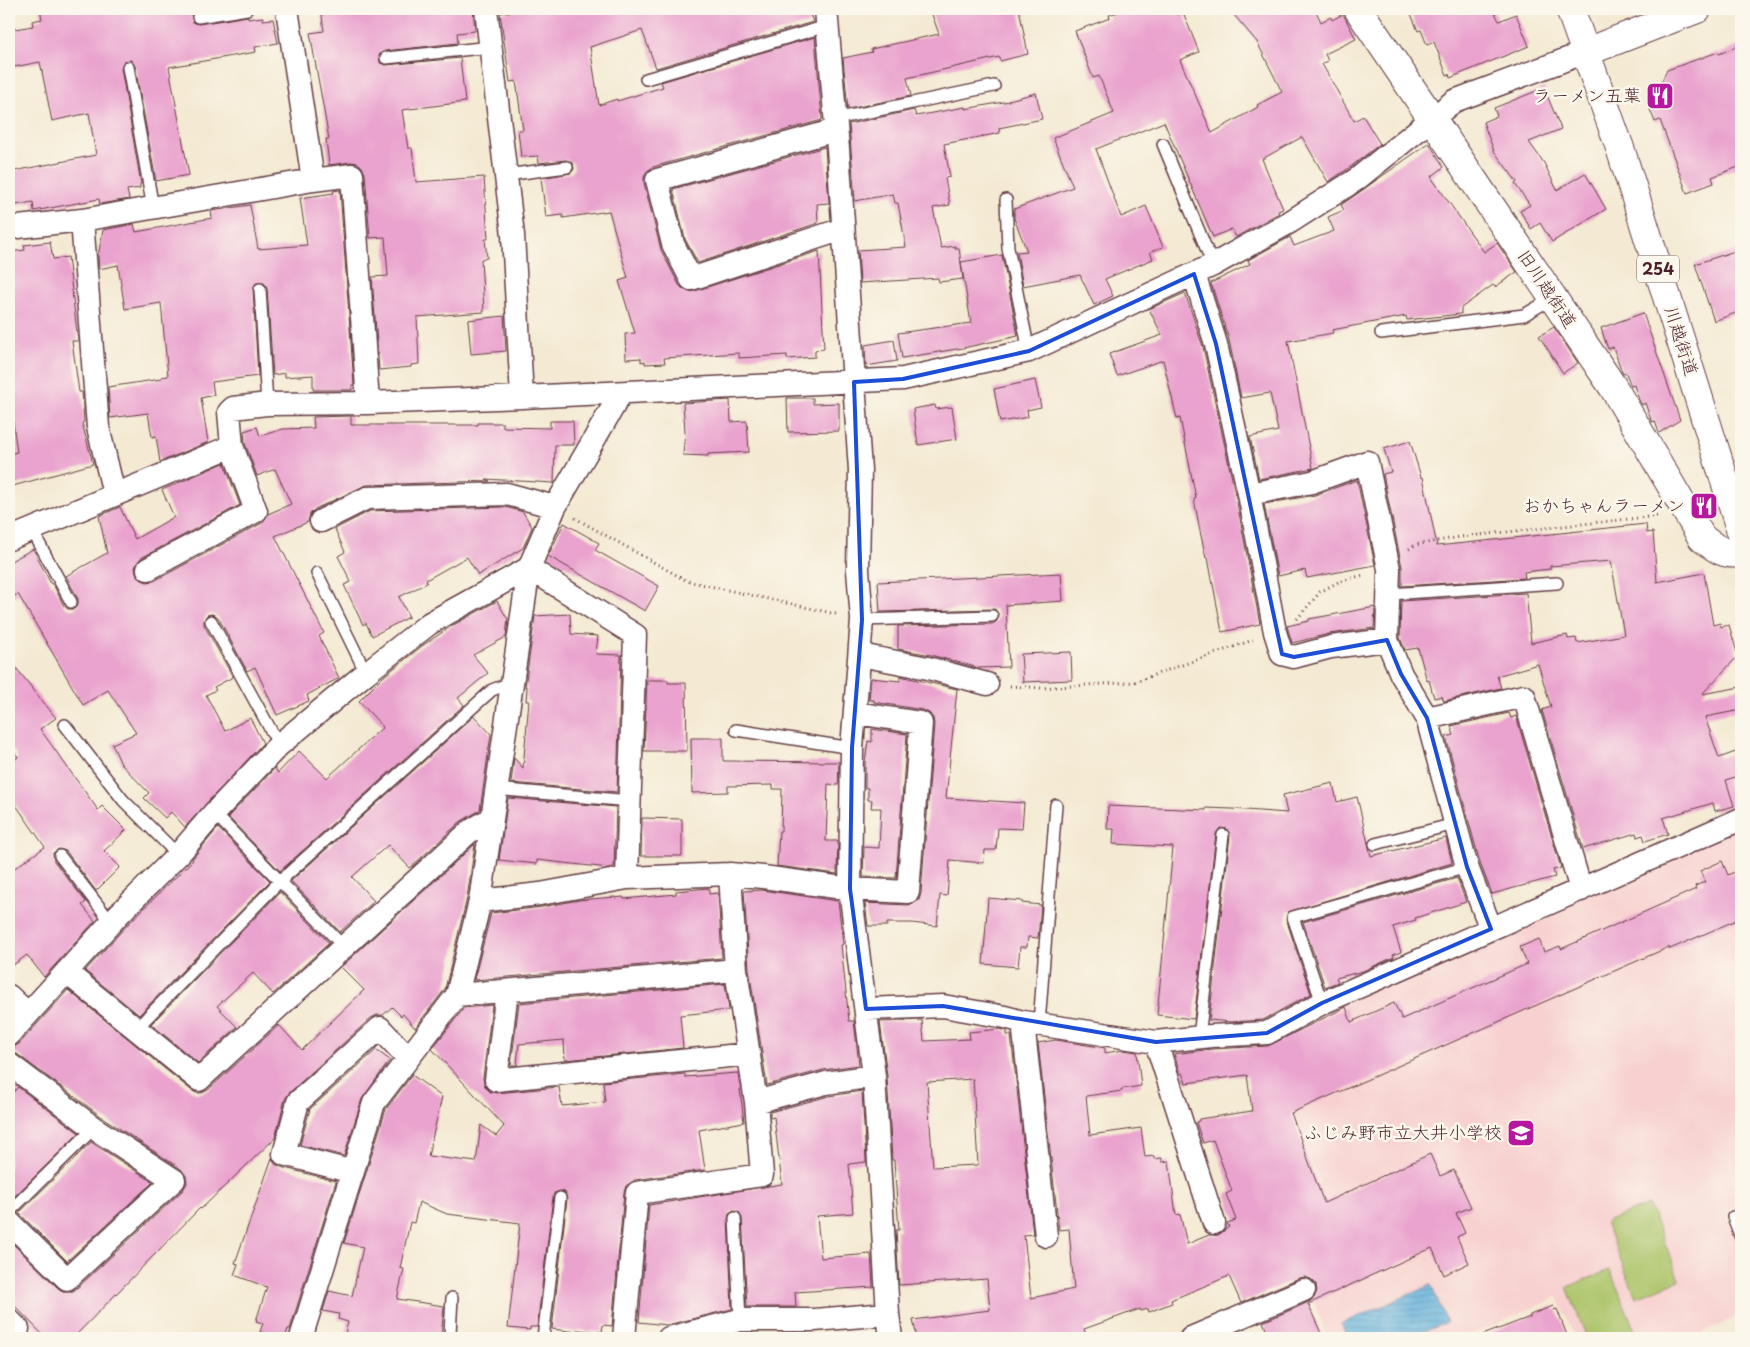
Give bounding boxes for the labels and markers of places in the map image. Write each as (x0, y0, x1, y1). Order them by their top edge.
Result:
place label: ラーメン五葉 (1533, 81, 1641, 108)
restaurant icon: ラーメン五葉 (1645, 81, 1675, 111)
place label: おかちゃんラーメン (1523, 491, 1685, 518)
restaurant icon: おかちゃんラーメン (1689, 491, 1719, 521)
place label: ふじみ野市立大井小学校 (1304, 1118, 1502, 1145)
school or university icon: ふじみ野市立大井小学校 (1506, 1118, 1536, 1148)

